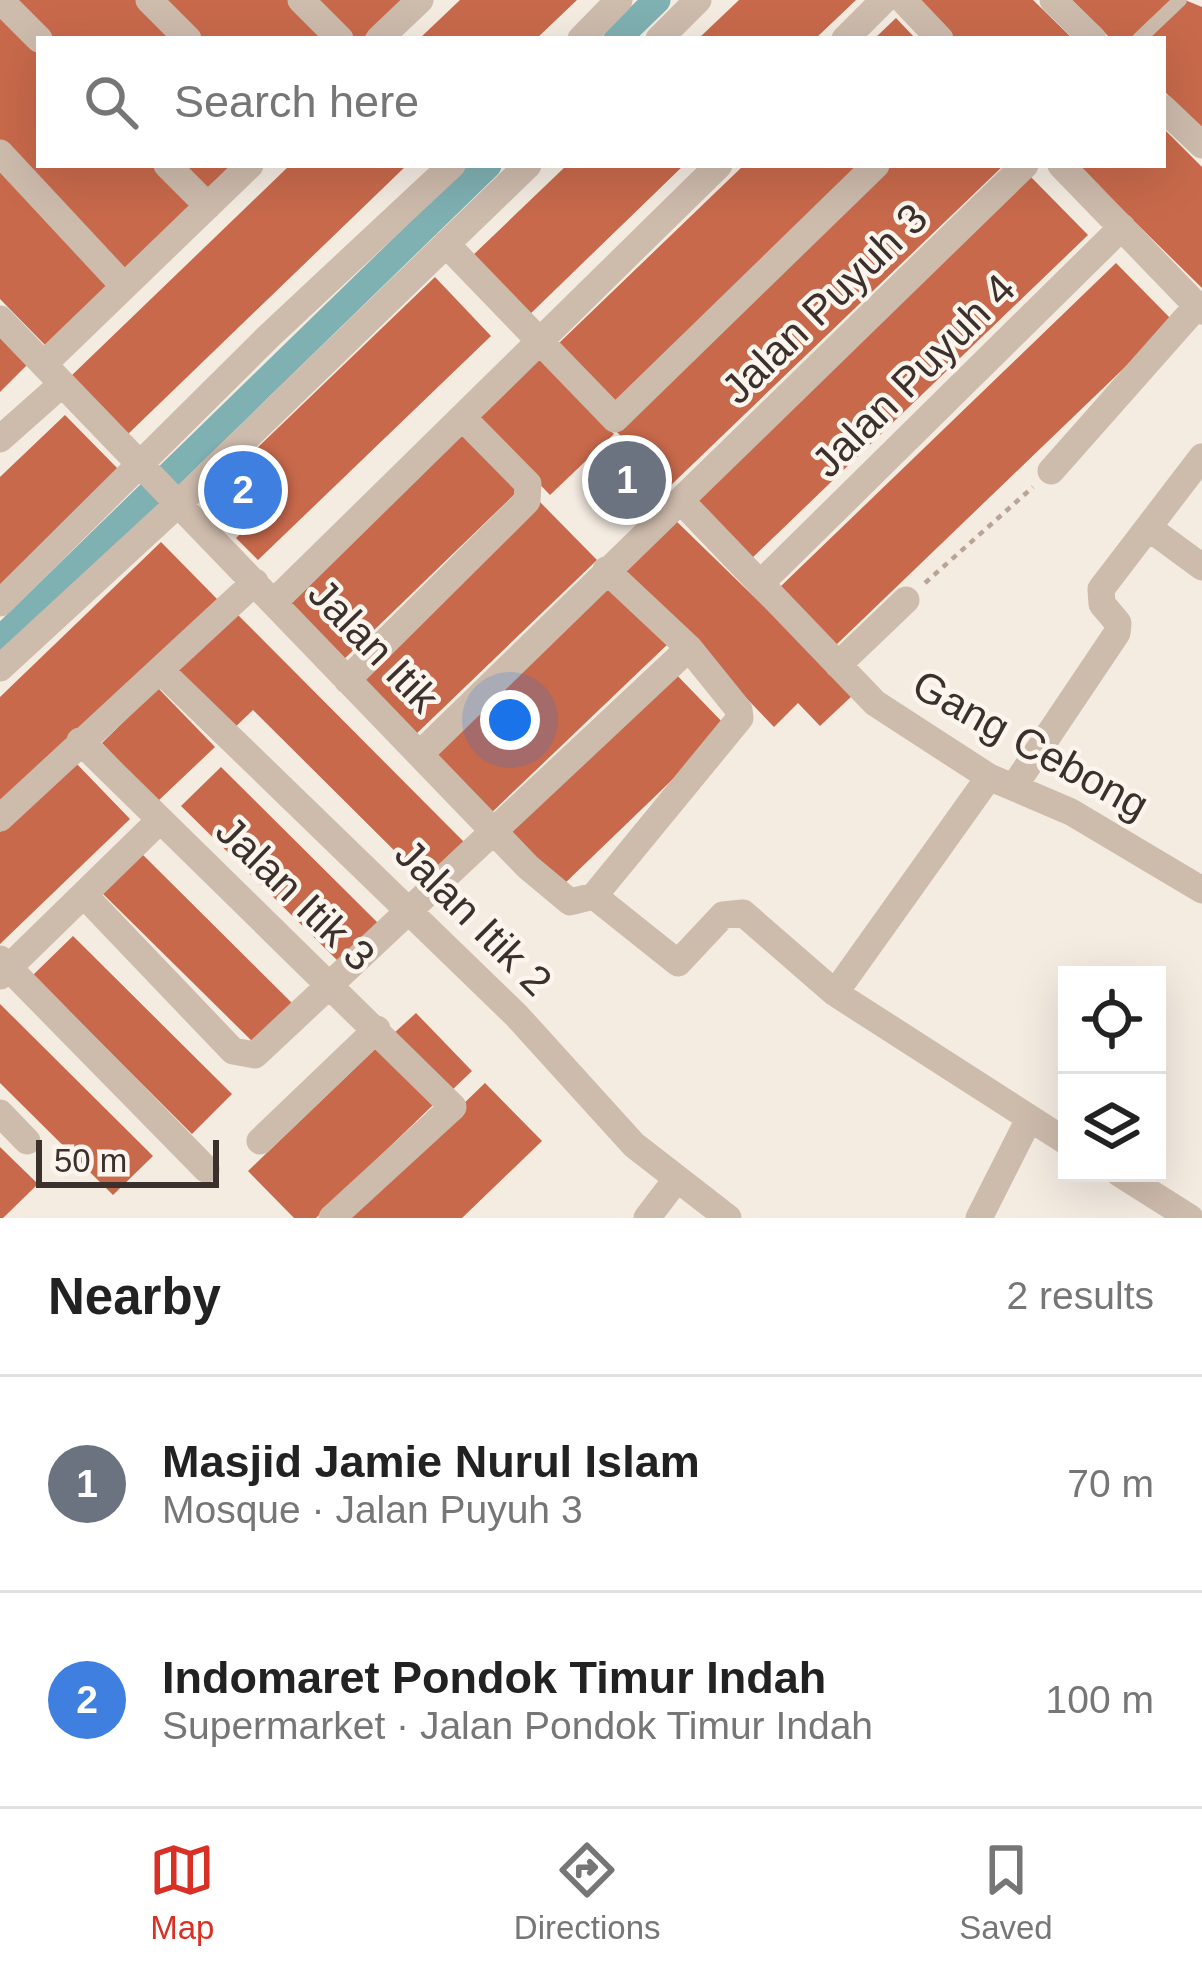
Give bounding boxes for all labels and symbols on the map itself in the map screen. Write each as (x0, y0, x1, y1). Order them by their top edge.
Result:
street label: Jalan Puyuh 3 (712, 194, 936, 413)
street label: Jalan Puyuh 4 (803, 265, 1024, 486)
pin: 1 (588, 435, 666, 525)
pin: 2 (204, 445, 282, 535)
street label: Jalan Itik (299, 569, 449, 722)
street label: Gang Cebong (905, 660, 1157, 828)
your location (480, 690, 540, 750)
street label: Jalan Itik 3 (207, 807, 384, 980)
street label: Jalan Itik 2 (386, 830, 561, 1005)
scale bar (36, 1134, 219, 1187)

